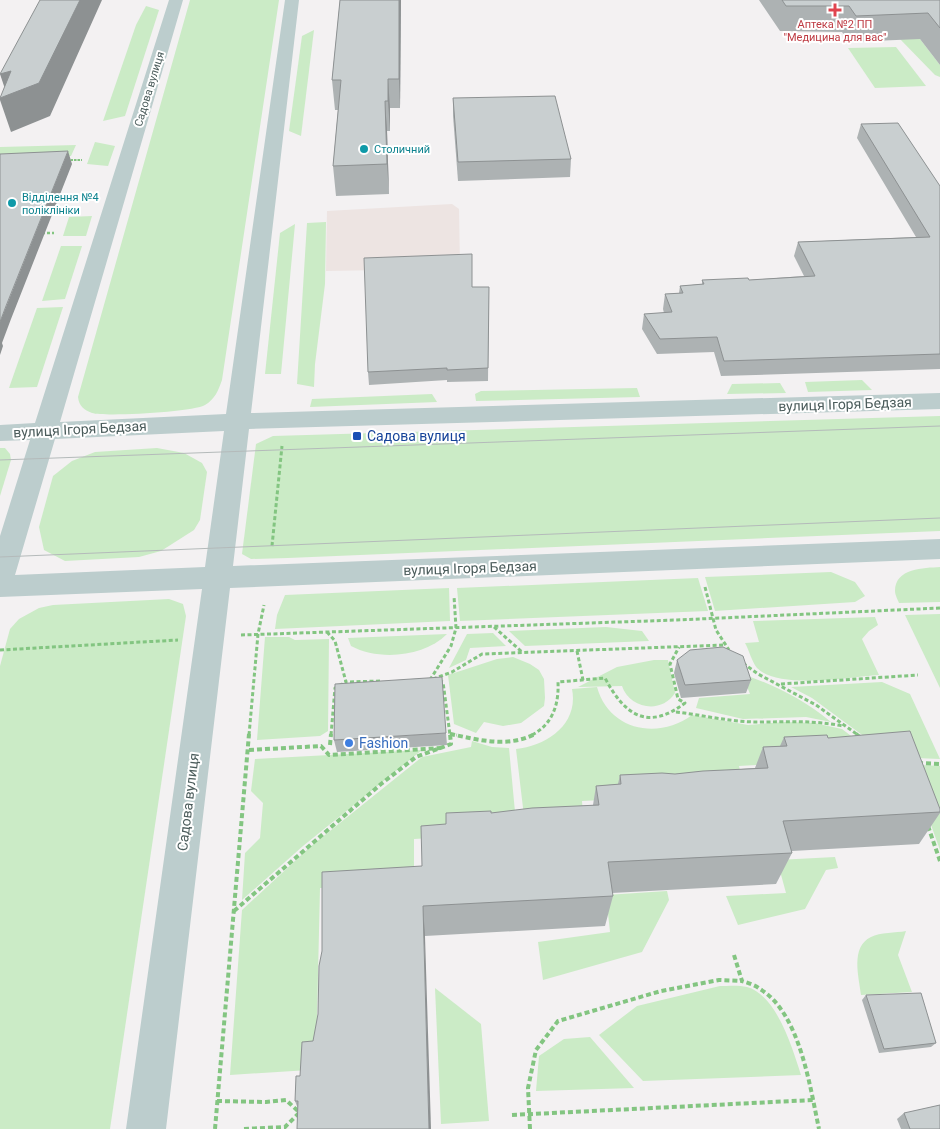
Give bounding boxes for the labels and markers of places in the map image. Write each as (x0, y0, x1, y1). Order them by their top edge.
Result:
marker: Аптека №2 ПП "Медицина для вас" (829, 4, 841, 16)
place label: Аптека №2 ПП "Медицина для вас" (783, 18, 887, 44)
marker: Столичний (358, 143, 370, 155)
place label: Столичний (374, 143, 430, 156)
place label: Відділення №4 поліклініки (22, 191, 99, 217)
marker: Відділення №4 поліклініки (6, 197, 18, 209)
place label: Садова вулиця (367, 428, 466, 444)
marker: Садова вулиця (351, 430, 363, 442)
place label: Fashion (359, 735, 408, 751)
marker: Fashion (343, 737, 355, 749)

